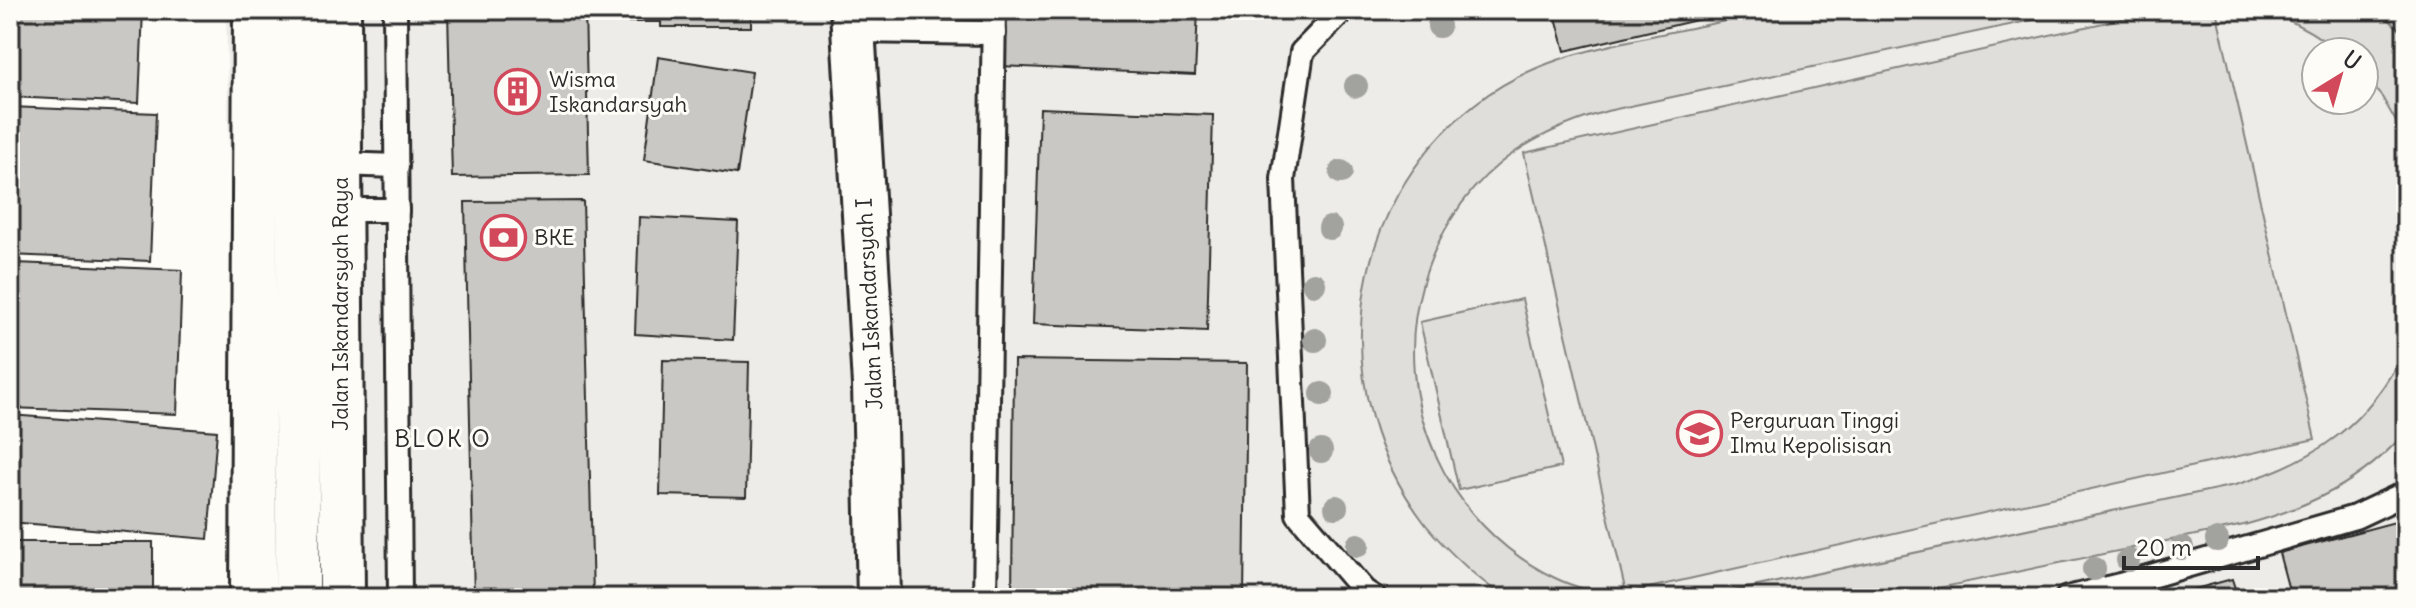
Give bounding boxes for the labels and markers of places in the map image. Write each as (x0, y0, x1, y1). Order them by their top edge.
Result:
place label: Wisma Iskandarsyah (549, 65, 687, 118)
building icon: Wisma Iskandarsyah (494, 68, 542, 116)
bank icon: BKE (479, 213, 527, 261)
place label: BKE (534, 223, 575, 251)
place label: Perguruan Tinggi Ilmu Kepolisisan (1730, 406, 1899, 459)
school or university icon: Perguruan Tinggi Ilmu Kepolisisan (1675, 409, 1723, 457)

